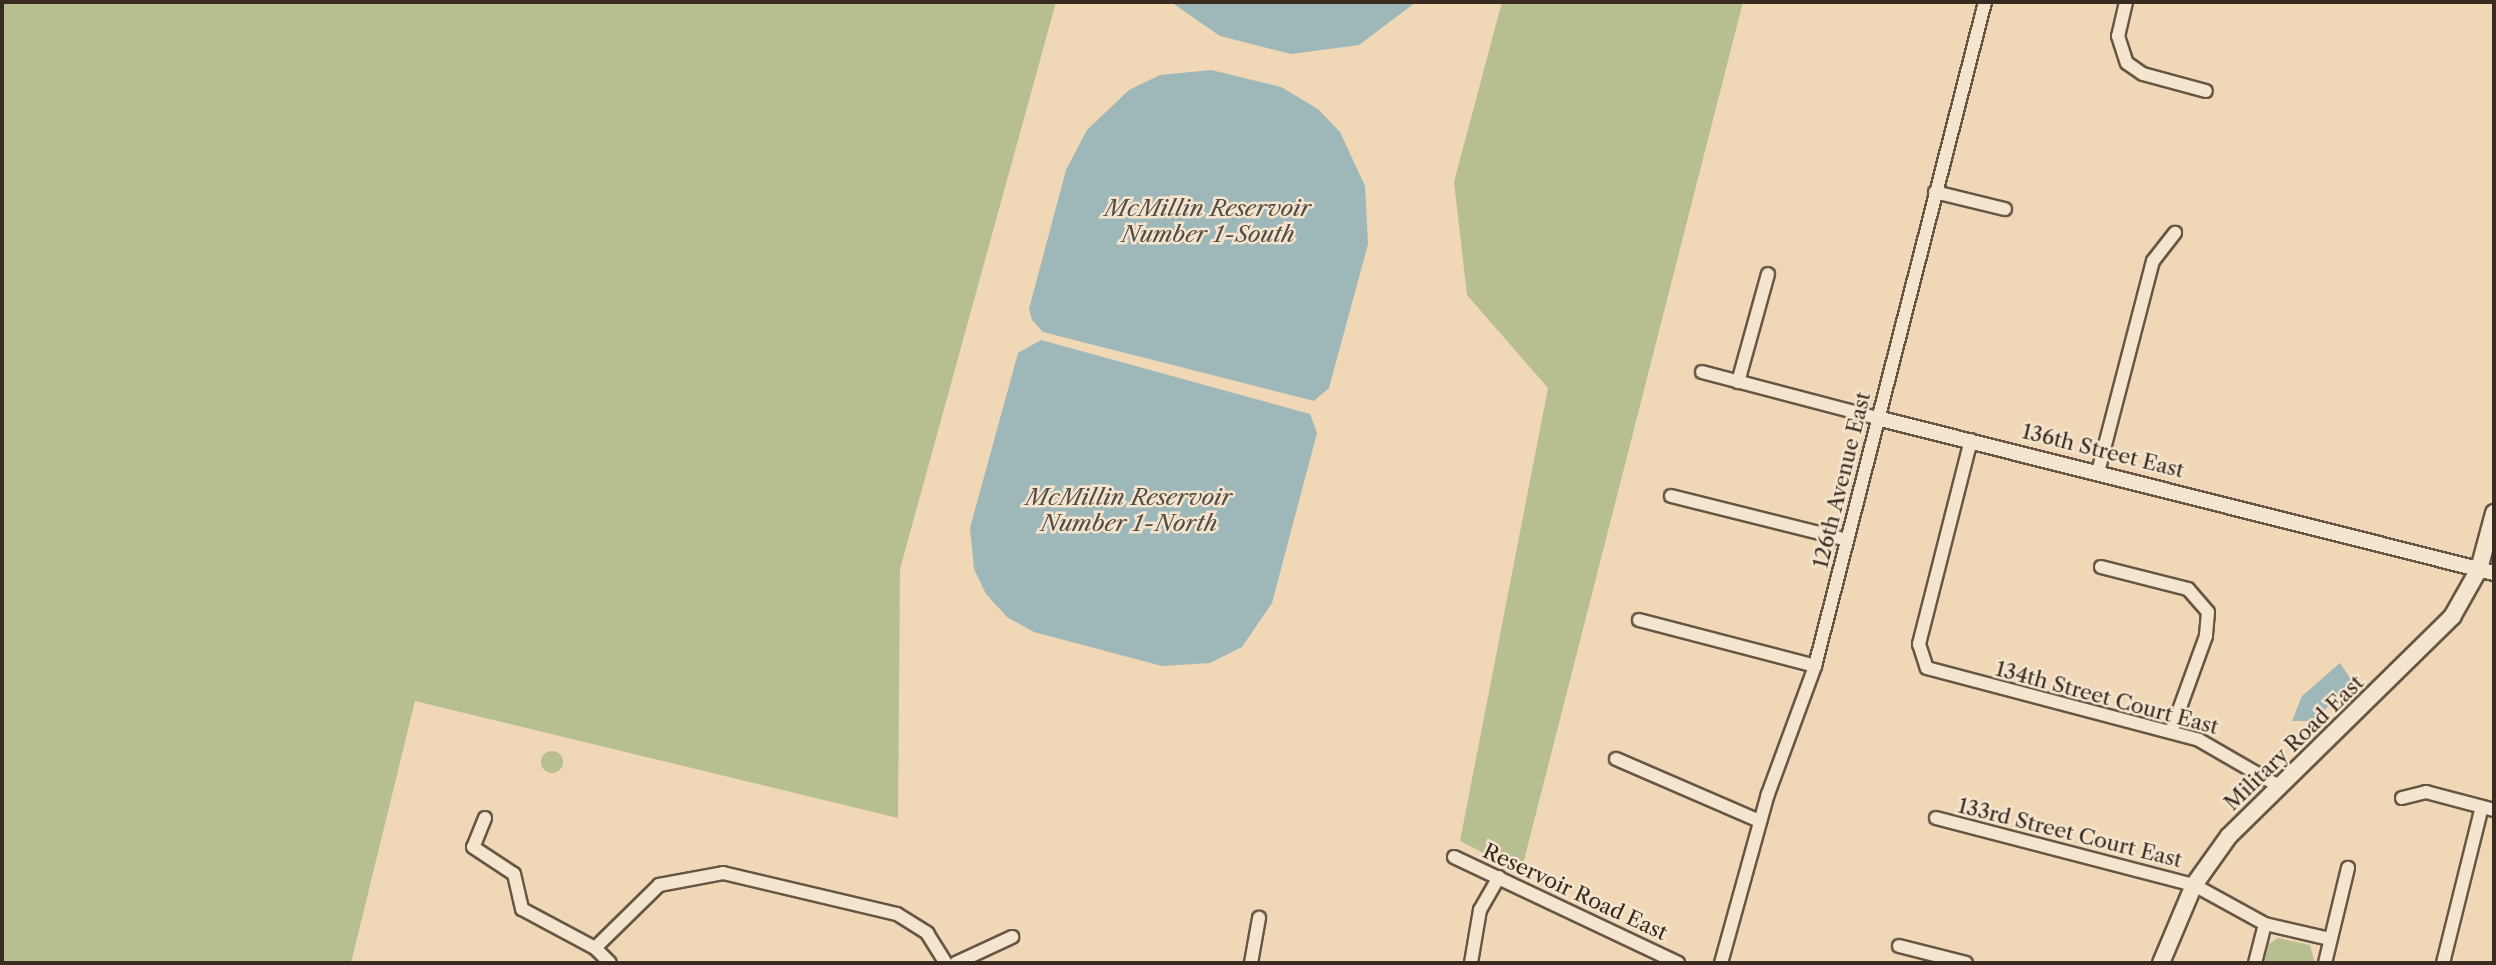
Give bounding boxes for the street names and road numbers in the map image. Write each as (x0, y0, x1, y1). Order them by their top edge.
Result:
street label: 126th Avenue East (1808, 389, 1876, 571)
street label: 136th Street East (2019, 419, 2187, 483)
street label: 134th Street Court East (1993, 656, 2221, 740)
street label: Military Road East (2219, 670, 2369, 816)
street label: 133rd Street Court East (1955, 793, 2185, 873)
street label: Reservoir Road East (1479, 838, 1671, 946)

